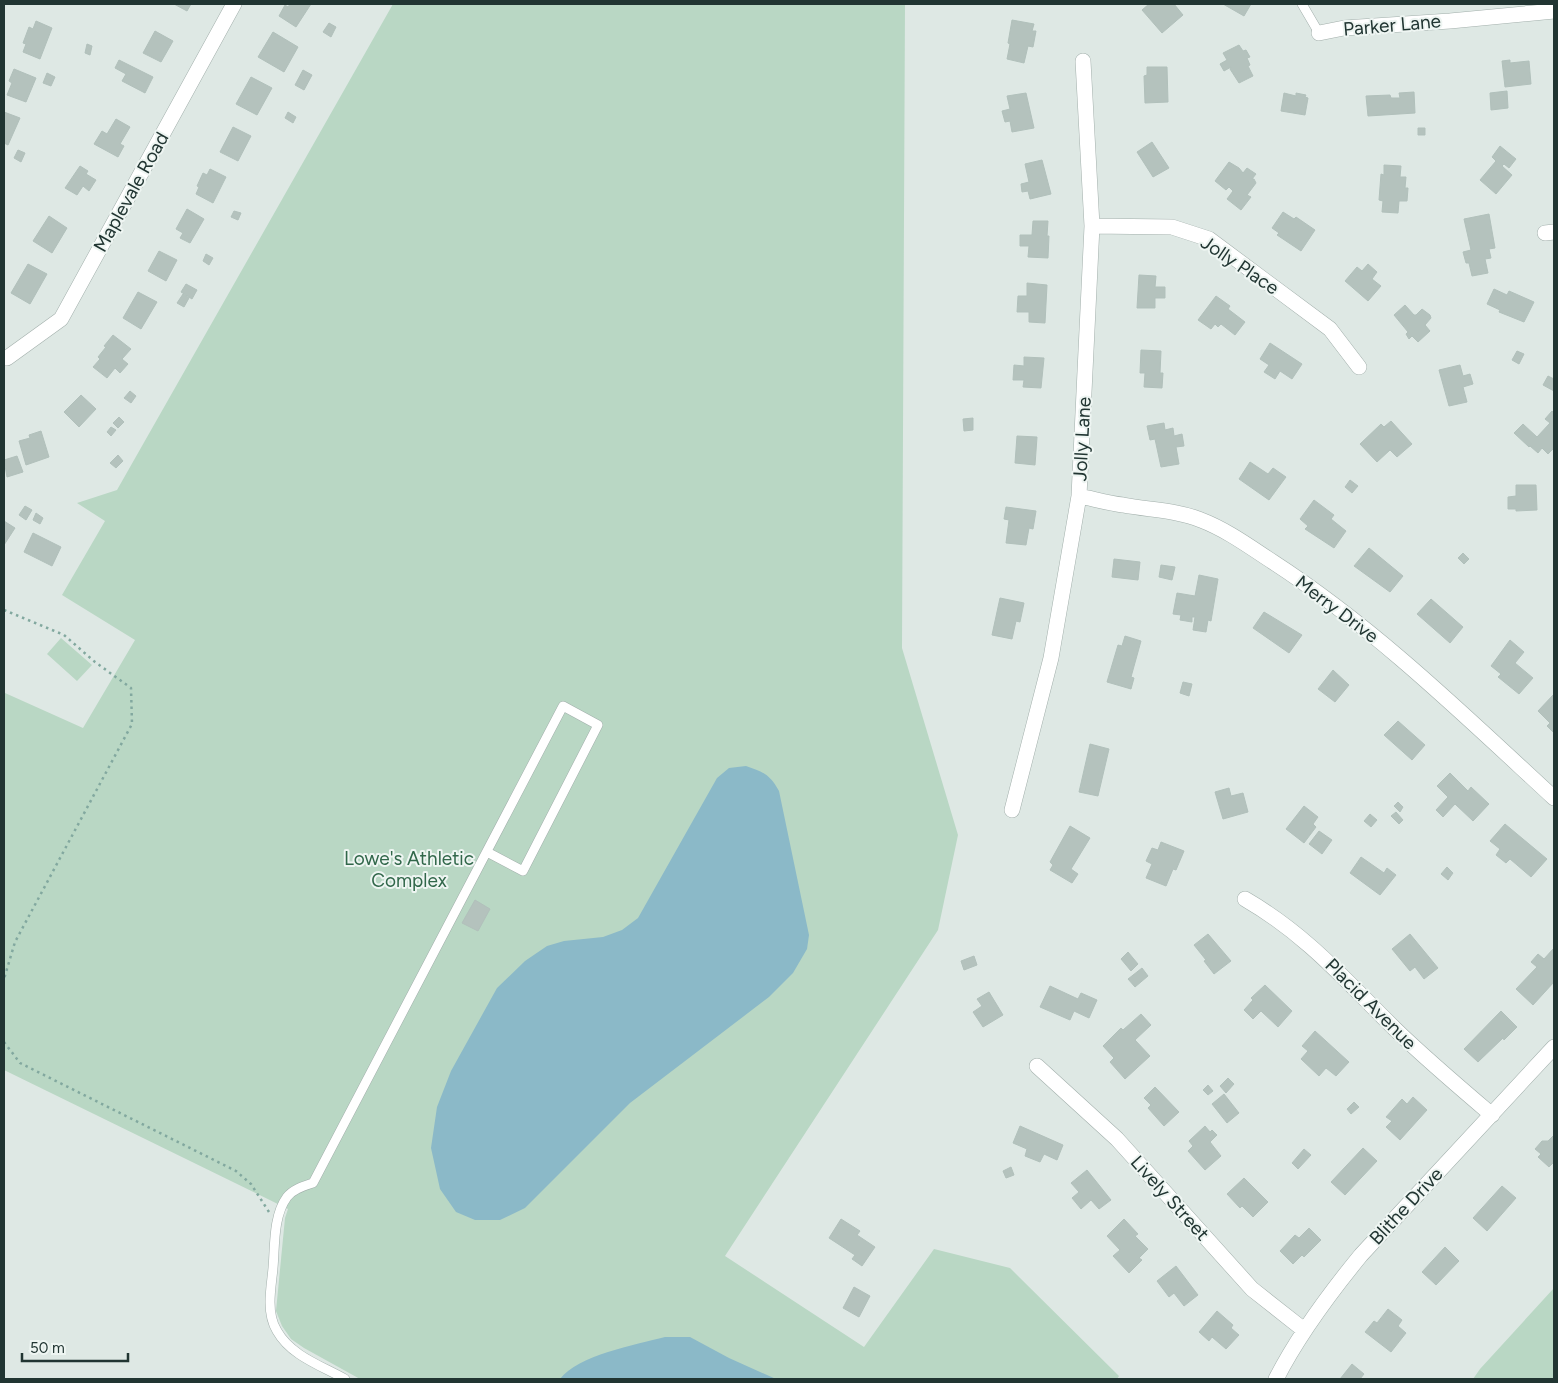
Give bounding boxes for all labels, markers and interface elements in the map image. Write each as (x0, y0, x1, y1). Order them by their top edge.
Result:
street label: Parker Lane (1342, 9, 1442, 41)
street label: Maplevale Road (89, 128, 173, 256)
street label: Jolly Place (1197, 230, 1283, 300)
street label: Jolly Lane (1068, 396, 1096, 482)
street label: Merry Drive (1291, 570, 1383, 648)
park label: Lowe's Athletic Complex (344, 847, 474, 892)
street label: Placid Avenue (1321, 954, 1421, 1054)
street label: Lively Street (1126, 1151, 1214, 1245)
street label: Blithe Drive (1365, 1163, 1447, 1249)
scale bar (22, 1330, 129, 1362)
text: 50 m (30, 1339, 65, 1357)

